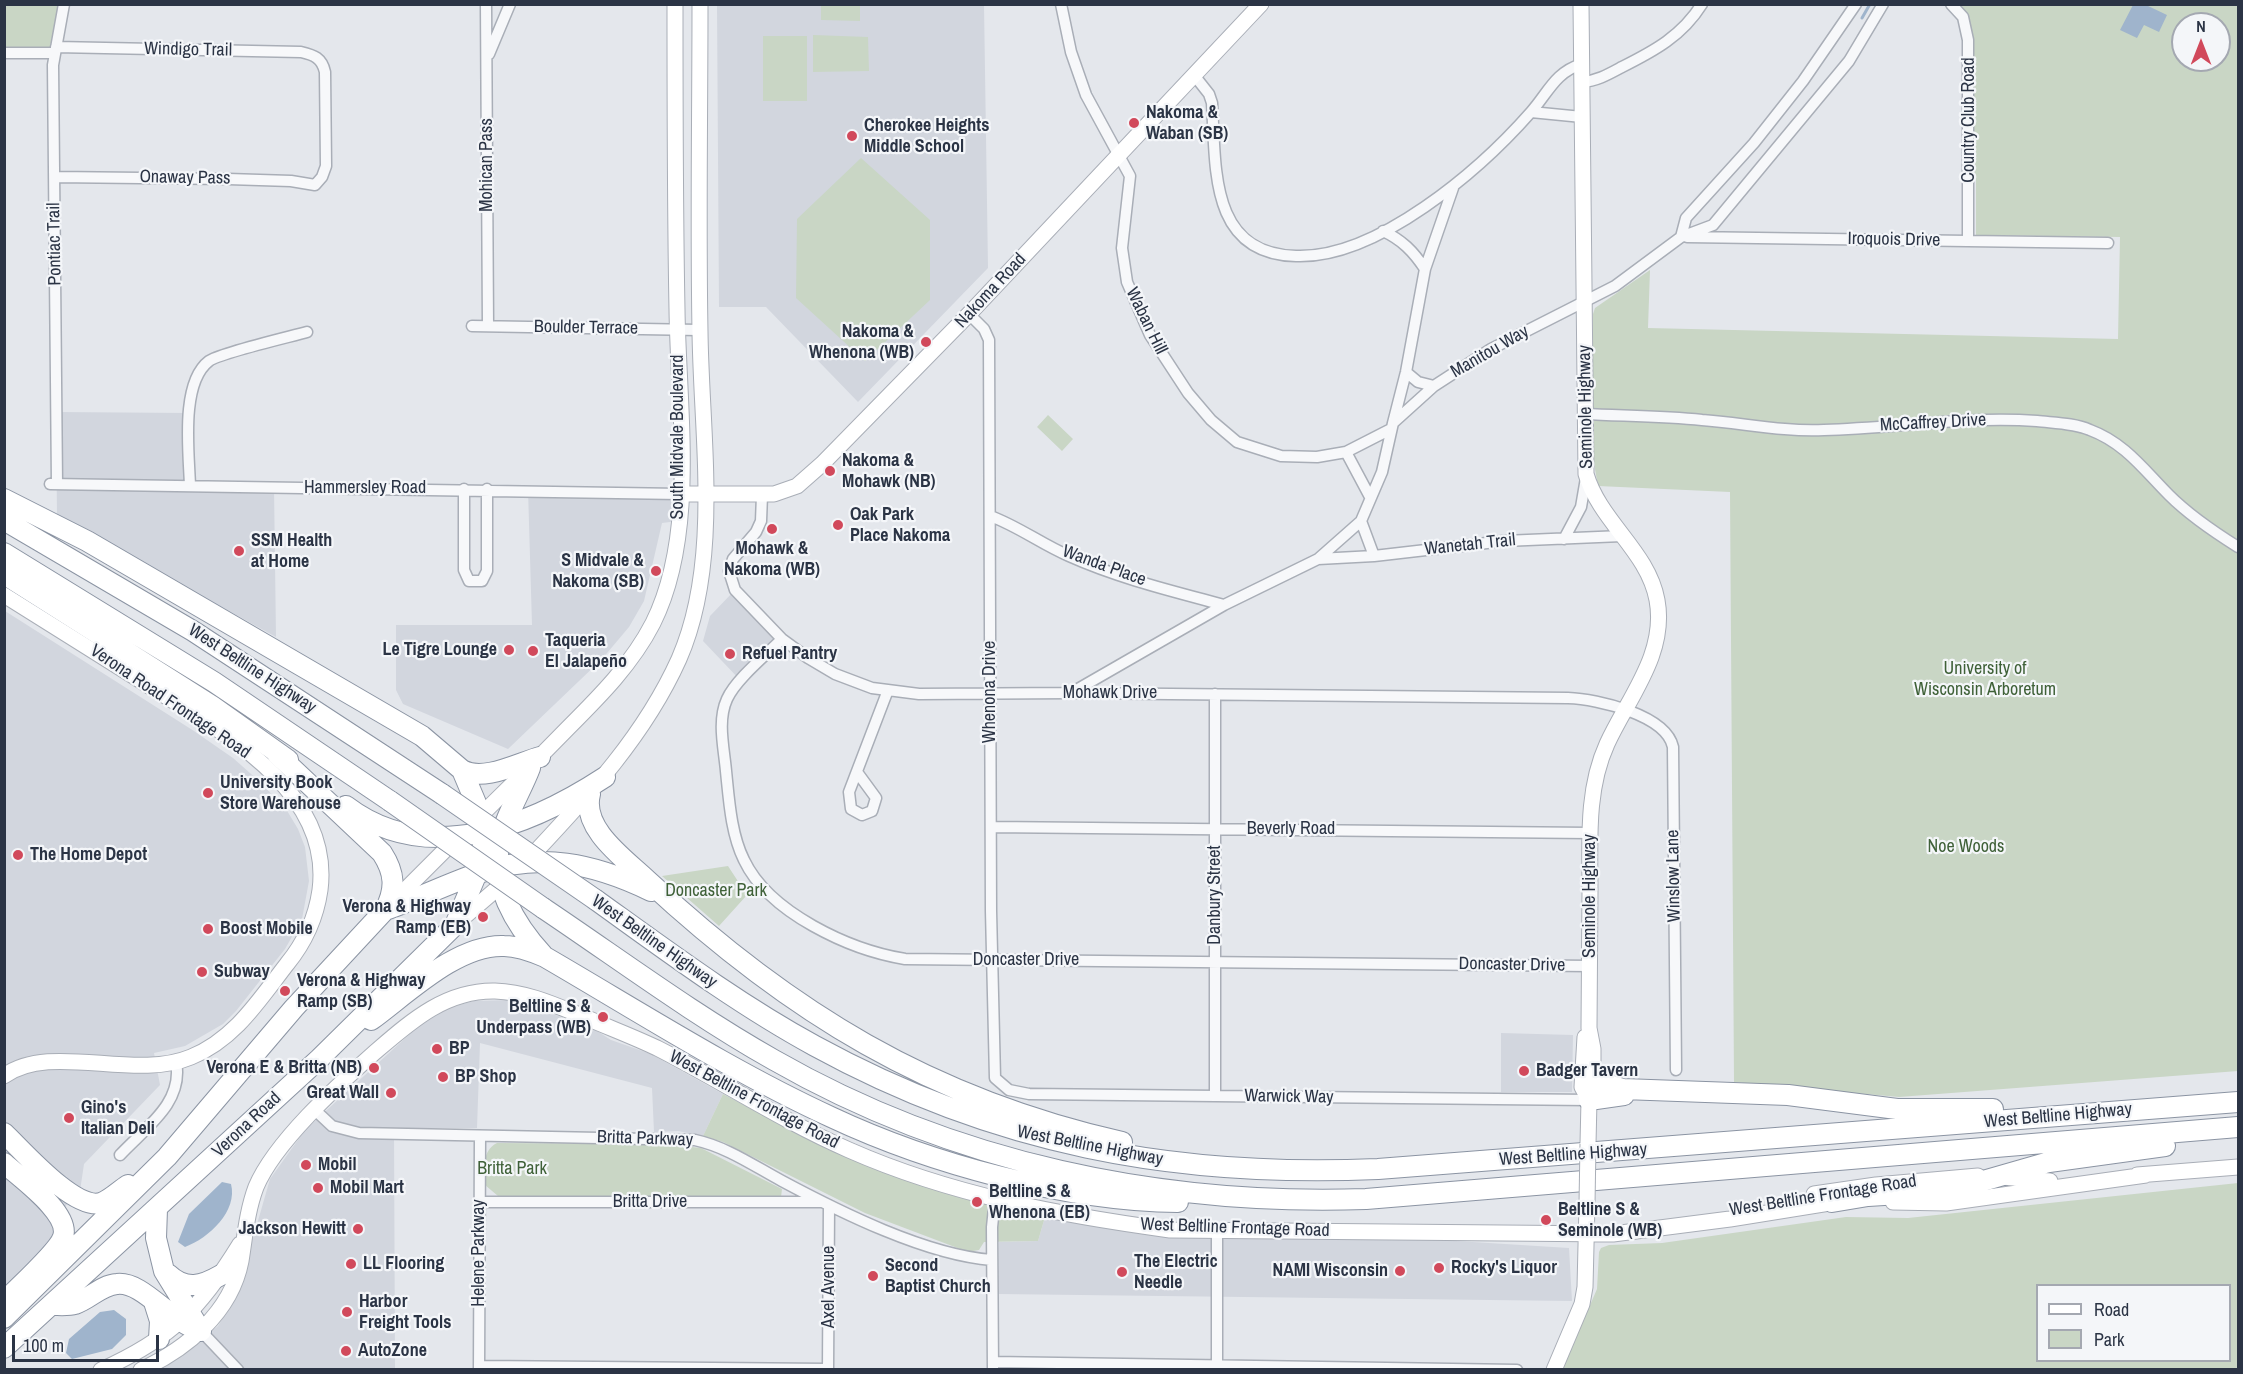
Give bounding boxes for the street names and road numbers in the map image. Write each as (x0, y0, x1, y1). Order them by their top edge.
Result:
street label: Windigo Trail (144, 38, 232, 62)
street label: Country Club Road (1958, 57, 1980, 183)
street label: Mohican Pass (476, 118, 498, 212)
street label: Onaway Pass (139, 166, 231, 190)
street label: Pontiac Trail (43, 202, 67, 286)
street label: Iroquois Drive (1847, 228, 1941, 252)
street label: Nakoma Road (951, 249, 1031, 333)
street label: Waban Hill (1121, 284, 1171, 358)
street label: Boulder Terrace (534, 316, 638, 340)
street label: Manitou Way (1447, 321, 1533, 383)
street label: Seminole Highway (1574, 345, 1598, 469)
street label: South Midvale Boulevard (667, 355, 689, 519)
street label: McCaffrey Drive (1879, 409, 1987, 437)
street label: Hammersley Road (304, 477, 426, 499)
street label: Wanetah Trail (1423, 529, 1517, 561)
street label: Wanda Place (1059, 541, 1149, 591)
street label: West Beltline Highway (184, 620, 320, 718)
street label: Verona Road Frontage Road (86, 640, 254, 764)
street label: Whenona Drive (979, 641, 1001, 743)
street label: Mohawk Drive (1063, 682, 1157, 704)
street label: Beverly Road (1247, 818, 1335, 840)
street label: Winslow Lane (1662, 829, 1686, 923)
street label: Seminole Highway (1579, 834, 1601, 958)
street label: Danbury Street (1204, 845, 1226, 945)
street label: West Beltline Highway (587, 891, 721, 993)
street label: Doncaster Drive (973, 949, 1079, 971)
street label: Doncaster Drive (1459, 953, 1565, 977)
street label: West Beltline Frontage Road (665, 1046, 843, 1154)
street label: Warwick Way (1244, 1085, 1334, 1109)
street label: Verona Road (208, 1088, 286, 1162)
street label: West Beltline Highway (1983, 1099, 2133, 1133)
street label: West Beltline Highway (1015, 1121, 1165, 1171)
street label: Britta Parkway (597, 1127, 693, 1151)
street label: West Beltline Highway (1498, 1139, 1648, 1171)
street label: West Beltline Frontage Road (1728, 1171, 1918, 1221)
street label: Britta Drive (613, 1191, 687, 1213)
street label: Helene Parkway (468, 1199, 490, 1307)
street label: West Beltline Frontage Road (1140, 1214, 1330, 1242)
street label: Axel Avenue (818, 1246, 840, 1328)

